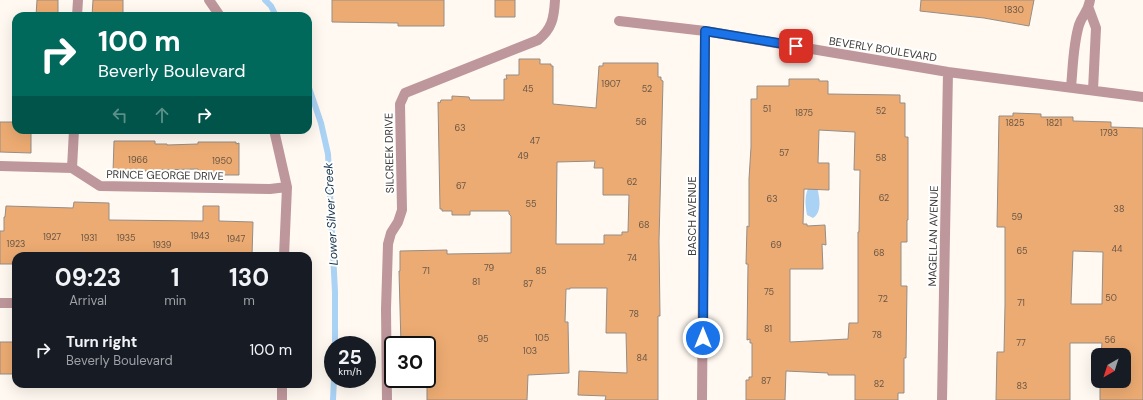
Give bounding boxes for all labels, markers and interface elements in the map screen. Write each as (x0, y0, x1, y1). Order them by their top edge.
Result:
house number: 1830 (1004, 4, 1024, 16)
text: 100 m (98, 23, 181, 60)
icon: right (32, 28, 84, 80)
pin (779, 29, 813, 63)
street label: BEVERLY BOULEVARD (828, 34, 938, 65)
icon: arrive (785, 35, 807, 57)
text: Beverly Boulevard (98, 59, 246, 83)
house number: 1907 (601, 78, 621, 90)
house number: 45 (523, 83, 533, 95)
house number: 52 (642, 83, 652, 95)
house number: 51 (763, 103, 771, 115)
icon: left (109, 104, 131, 126)
icon: ahead (151, 104, 173, 126)
icon: right (193, 104, 215, 126)
house number: 52 (876, 105, 886, 117)
house number: 1875 (795, 107, 813, 119)
street label: SILCREEK DRIVE (381, 113, 397, 193)
house number: 56 (635, 116, 647, 128)
house number: 1825 (1006, 117, 1024, 129)
house number: 1821 (1046, 117, 1062, 129)
house number: 63 (455, 122, 465, 134)
house number: 1793 (1100, 127, 1118, 139)
house number: 47 (530, 135, 540, 147)
house number: 57 (779, 147, 789, 159)
house number: 49 (517, 150, 529, 162)
house number: 58 (876, 152, 886, 164)
house number: 1966 (128, 154, 148, 166)
house number: 1950 (212, 155, 232, 167)
water label: Lower Silver Creek (320, 161, 342, 266)
street label: PRINCE GEORGE DRIVE (106, 167, 224, 183)
house number: 62 (627, 176, 637, 188)
street label: BASCH AVENUE (685, 176, 699, 256)
house number: 67 (456, 180, 466, 192)
street label: MAGELLAN AVENUE (925, 185, 941, 287)
house number: 62 (879, 192, 889, 204)
house number: 63 (767, 193, 777, 205)
house number: 55 (526, 198, 536, 210)
house number: 38 (1114, 203, 1124, 215)
house number: 59 (1012, 211, 1023, 223)
house number: 68 (638, 219, 650, 231)
house number: 1943 (190, 230, 210, 242)
house number: 1927 (43, 231, 61, 243)
house number: 1931 (81, 232, 97, 244)
house number: 1935 (116, 232, 136, 244)
house number: 1947 (227, 233, 246, 245)
house number: 1923 (7, 238, 25, 250)
house number: 1939 (152, 239, 172, 251)
house number: 69 (770, 239, 782, 251)
house number: 44 (1112, 243, 1123, 255)
house number: 65 (1017, 245, 1027, 257)
house number: 68 (873, 247, 885, 259)
house number: 74 (627, 252, 637, 264)
text: 09:23 (55, 262, 121, 293)
text: 1 (171, 262, 180, 293)
text: 130 (229, 262, 269, 293)
house number: 79 (484, 262, 494, 274)
house number: 71 (422, 265, 430, 277)
house number: 85 (536, 265, 546, 277)
house number: 81 (472, 276, 480, 288)
house number: 87 (523, 278, 533, 290)
house number: 75 (764, 286, 774, 298)
text: Arrival (69, 292, 107, 309)
text: min (164, 292, 186, 309)
text: m (243, 292, 255, 309)
house number: 50 (1105, 292, 1117, 304)
house number: 72 (878, 293, 888, 305)
house number: 71 (1017, 297, 1025, 309)
house number: 78 (629, 308, 639, 320)
position arrow (682, 317, 724, 359)
house number: 81 (764, 323, 772, 335)
house number: 78 (872, 329, 882, 341)
text: Turn right (66, 332, 137, 352)
house number: 105 (535, 332, 549, 344)
house number: 95 (477, 333, 489, 345)
house number: 56 (1104, 334, 1116, 346)
speed limit sign: 30 (384, 336, 436, 388)
house number: 77 (1016, 337, 1026, 349)
icon: right (32, 339, 54, 361)
text: 100 m (249, 340, 292, 360)
text: 25 (338, 344, 362, 370)
house number: 103 (523, 345, 537, 357)
north arrow (1091, 348, 1131, 388)
map controls (1091, 348, 1131, 388)
text: Beverly Boulevard (66, 352, 173, 369)
house number: 84 (637, 352, 648, 364)
text: km/h (338, 365, 362, 378)
house number: 87 (761, 375, 771, 387)
house number: 82 (874, 378, 884, 390)
house number: 83 (1017, 380, 1027, 392)

